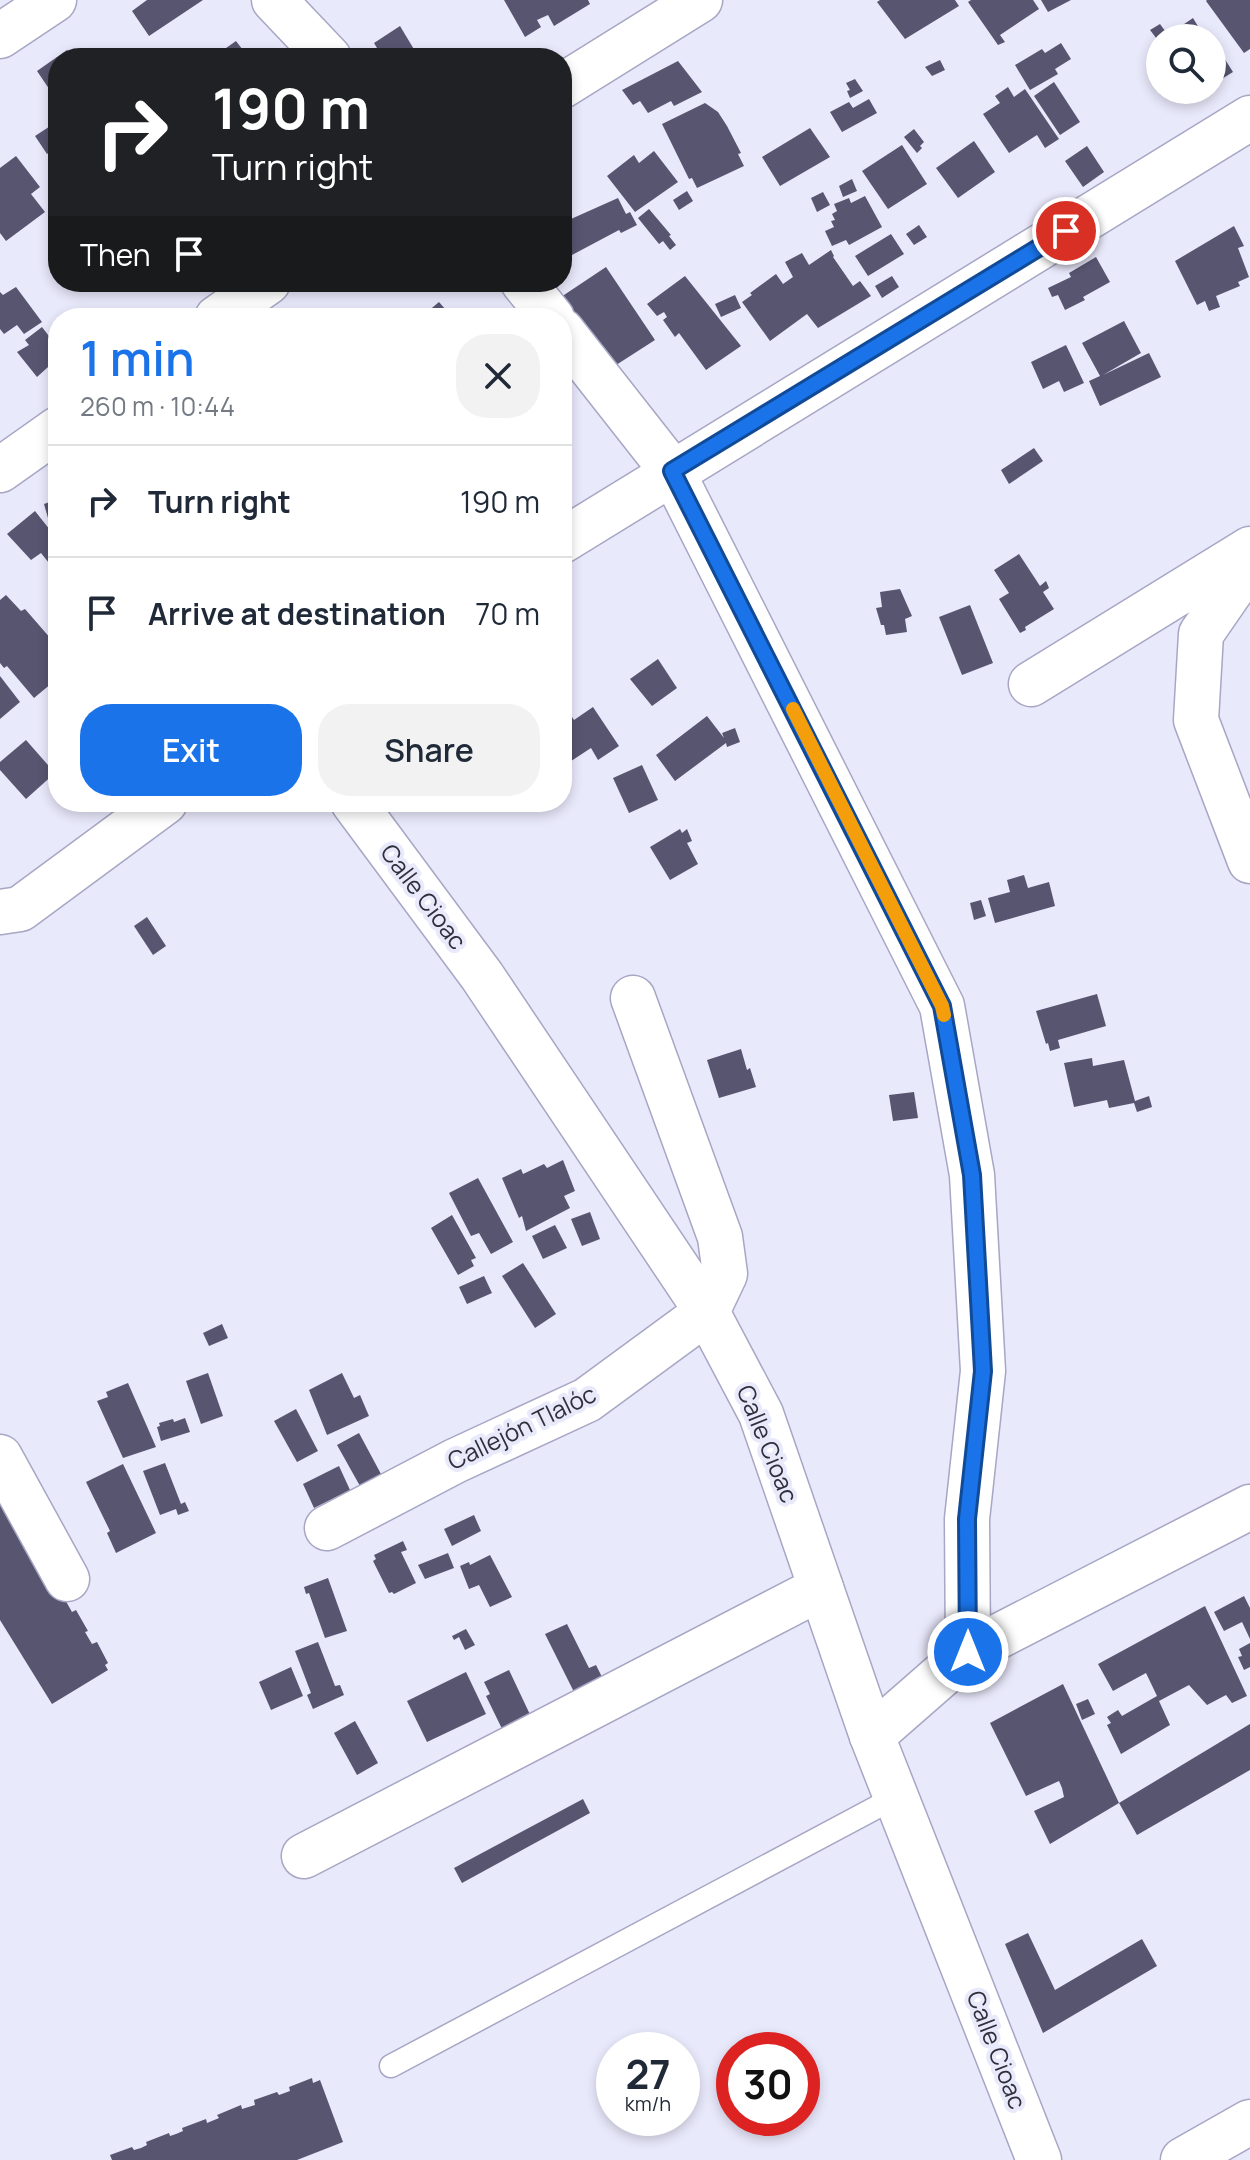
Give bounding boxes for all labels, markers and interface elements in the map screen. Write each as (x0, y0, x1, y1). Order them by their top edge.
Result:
map controls (1146, 24, 1226, 104)
button: search (1146, 24, 1226, 104)
text: 190 m (212, 69, 370, 146)
icon: right (80, 80, 184, 184)
text: Turn right (212, 142, 373, 191)
pin (1032, 197, 1100, 265)
icon: arrive (1044, 209, 1088, 253)
icon: arrive (167, 232, 211, 276)
text: Then (80, 234, 151, 275)
text: 1 min (80, 325, 194, 390)
button: close (456, 334, 540, 418)
text: 260 m · 10:44 (80, 388, 235, 424)
icon: right (80, 479, 124, 523)
text: Turn right (148, 481, 291, 522)
text: 190 m (460, 481, 540, 522)
icon: arrive (80, 591, 124, 635)
text: Arrive at destination (148, 593, 446, 634)
text: 70 m (475, 593, 540, 634)
button: Exit (80, 704, 302, 796)
button: Share (318, 704, 540, 796)
street label: Calle Cioac (374, 837, 475, 956)
street label: Callejón Tlalóc (442, 1376, 601, 1477)
street label: Calle Cioac (730, 1380, 807, 1507)
position arrow (926, 1610, 1010, 1694)
street label: Calle Cioac (960, 1986, 1035, 2113)
speed limit sign: 30 (716, 2032, 820, 2136)
text: 27 (625, 2046, 671, 2101)
text: km/h (625, 2090, 671, 2117)

